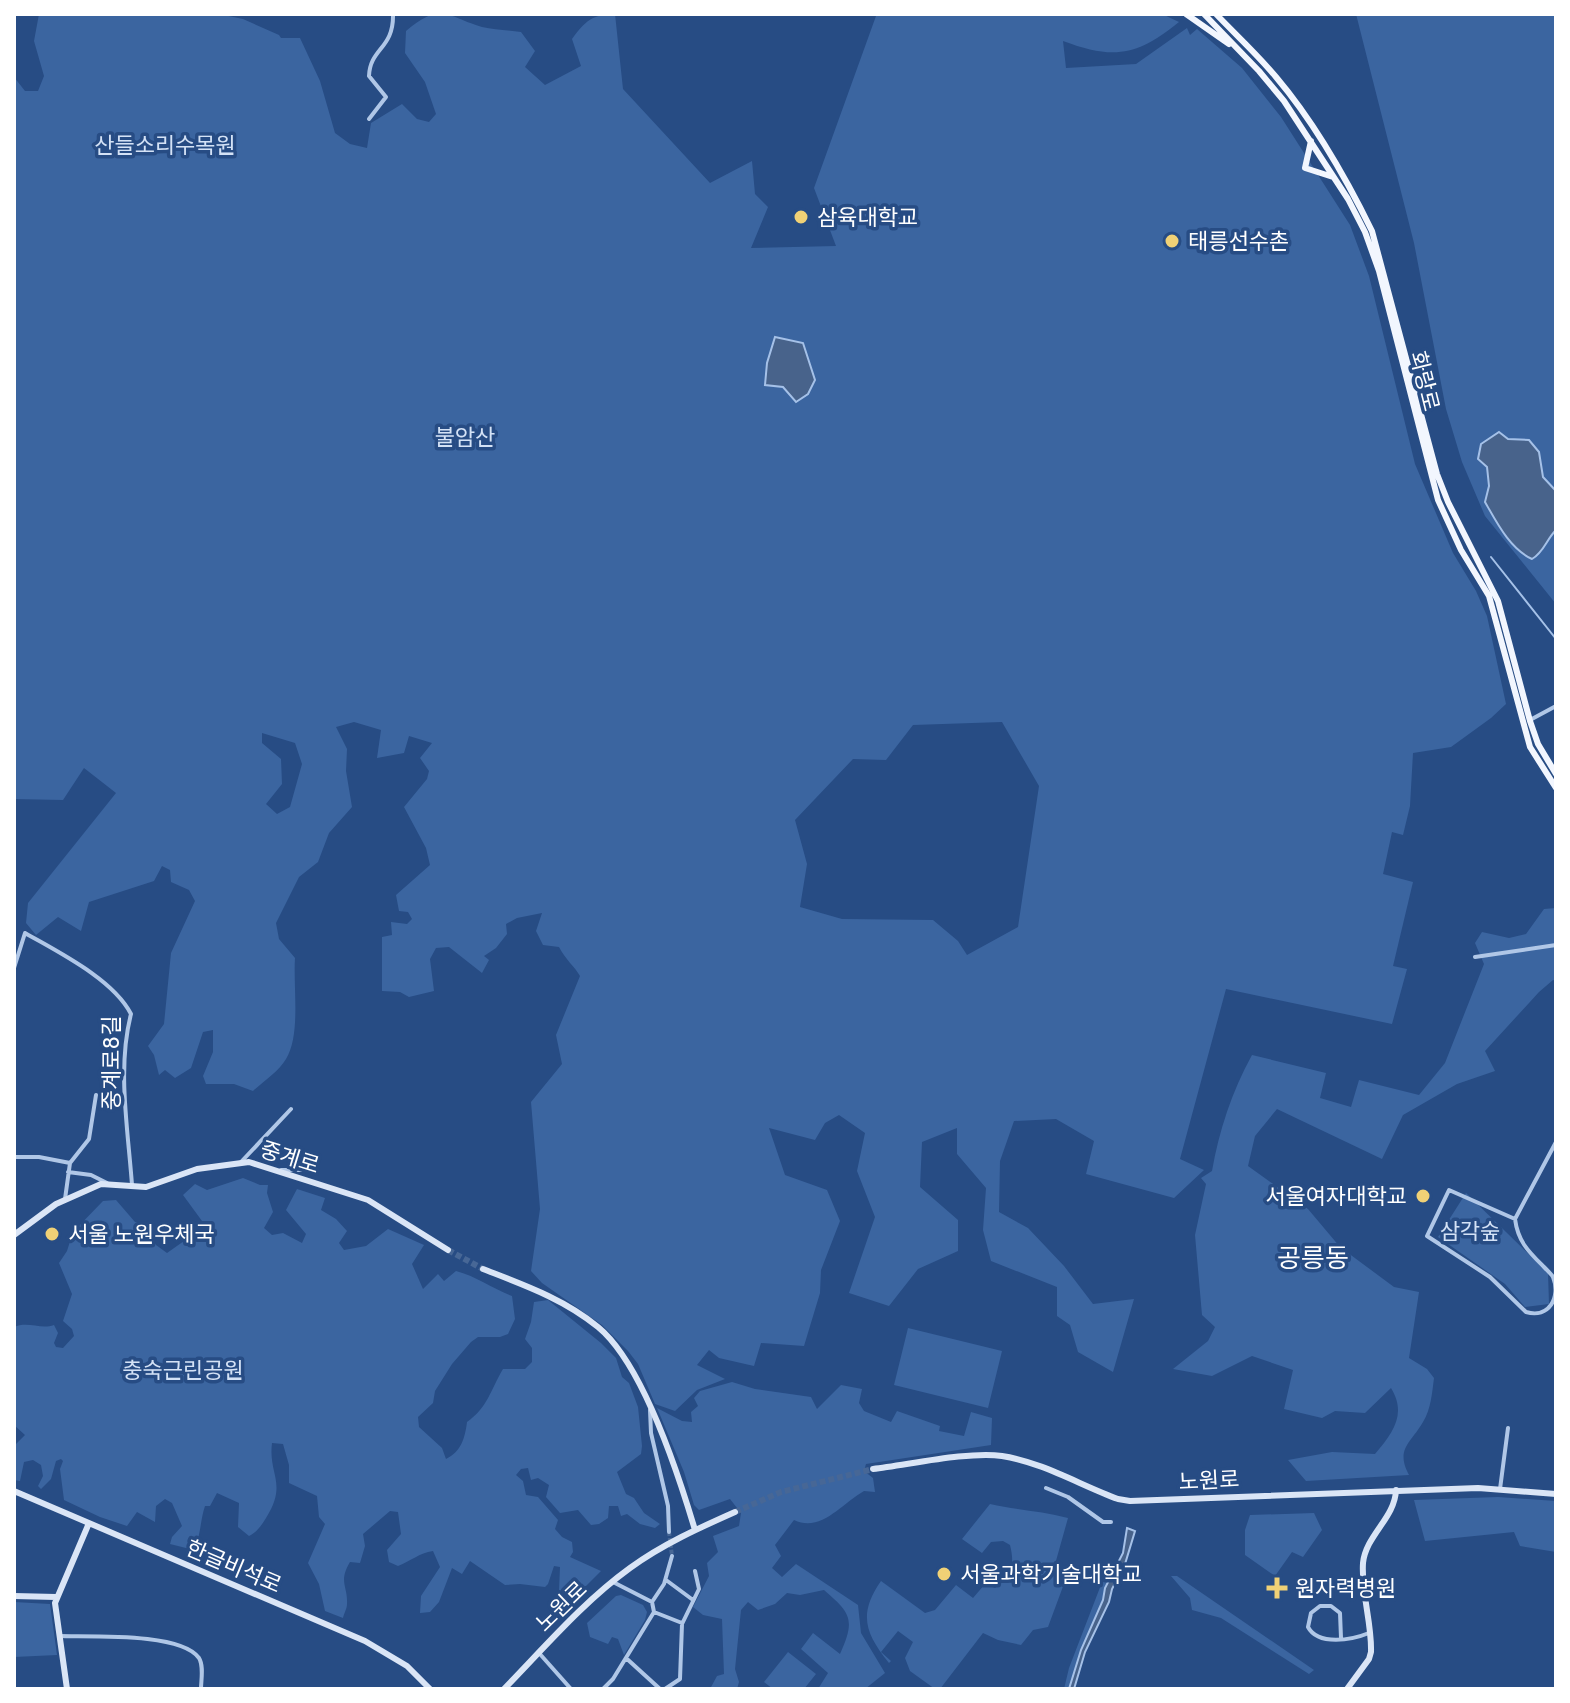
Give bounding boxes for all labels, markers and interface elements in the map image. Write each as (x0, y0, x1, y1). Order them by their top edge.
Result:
park label: 산들소리수목원 (94, 134, 236, 161)
place label: 삼육대학교 (817, 206, 918, 233)
marker: 삼육대학교 (792, 208, 810, 226)
place label: 태릉선수촌 (1188, 230, 1289, 257)
marker: 태릉선수촌 (1163, 232, 1181, 250)
street label: 화랑로 (1402, 349, 1443, 414)
park label: 불암산 (435, 426, 495, 453)
street label: 중계로8길 (100, 1016, 127, 1110)
street label: 중계로 (256, 1138, 322, 1181)
place label: 서울여자대학교 (1265, 1185, 1407, 1212)
marker: 서울여자대학교 (1414, 1187, 1432, 1205)
park label: 삼각숲 (1440, 1220, 1500, 1247)
place label: 서울 노원우체국 (68, 1223, 215, 1250)
marker: 서울 노원우체국 (43, 1225, 61, 1243)
district label: 공릉동 (1277, 1244, 1349, 1277)
park label: 충숙근린공원 (122, 1359, 244, 1386)
street label: 노원로 (1178, 1467, 1240, 1498)
street label: 한글비석로 (181, 1536, 285, 1600)
place label: 서울과학기술대학교 (960, 1563, 1142, 1590)
marker: 서울과학기술대학교 (935, 1565, 953, 1583)
street label: 노원로 (532, 1577, 594, 1639)
marker: 원자력병원 (1266, 1577, 1288, 1599)
place label: 원자력병원 (1295, 1577, 1396, 1604)

